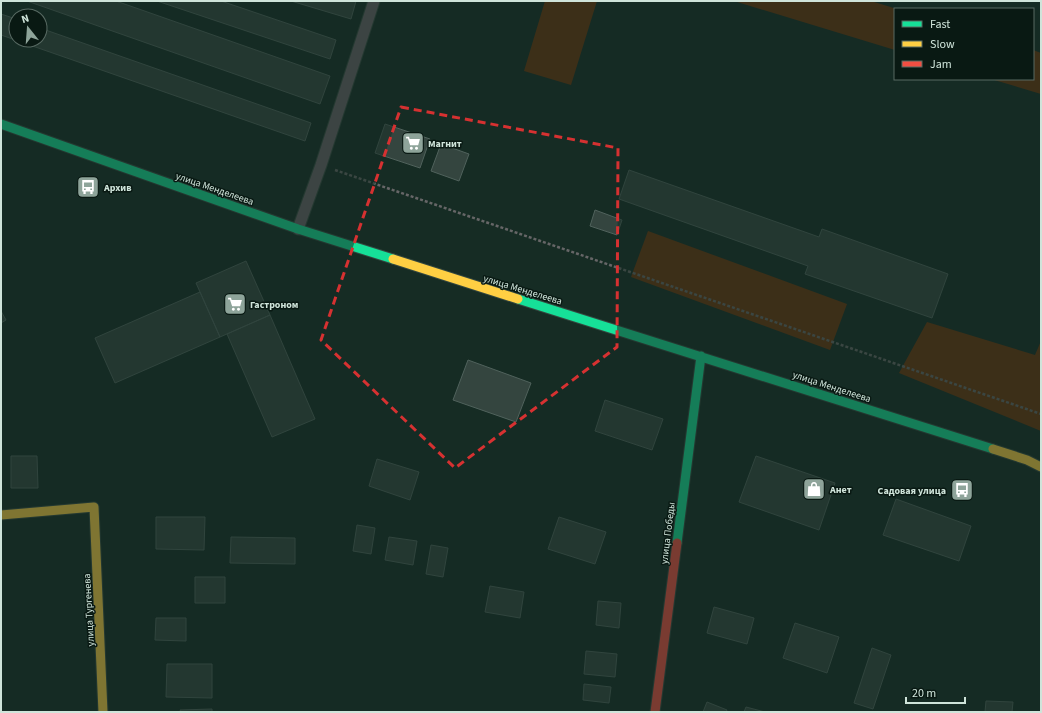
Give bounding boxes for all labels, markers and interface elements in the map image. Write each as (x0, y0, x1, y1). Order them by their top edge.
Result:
north arrow (8, 8, 48, 48)
legend (894, 8, 1034, 80)
text: N (20, 11, 31, 27)
text: Fast (930, 16, 950, 33)
text: Slow (930, 36, 955, 53)
text: Jam (930, 56, 952, 73)
supermarket icon: Магнит (400, 130, 426, 156)
place label: Магнит (428, 137, 462, 151)
street label: улица Менделеева (174, 169, 256, 209)
bus stop icon: Архив (75, 174, 101, 200)
place label: Архив (103, 181, 131, 195)
street label: улица Менделеева (482, 271, 564, 309)
supermarket icon: Гастроном (222, 291, 248, 317)
place label: Гастроном (250, 298, 298, 312)
street label: улица Менделеева (791, 368, 873, 406)
shop icon: Анет (801, 476, 827, 502)
bus stop icon: Садовая улица (949, 477, 975, 503)
place label: Анет (829, 483, 852, 497)
place label: Садовая улица (878, 484, 946, 498)
street label: улица Победы (657, 501, 679, 565)
street label: улица Тургенева (80, 573, 98, 647)
scale bar (906, 679, 965, 705)
text: 20 m (912, 685, 936, 702)

